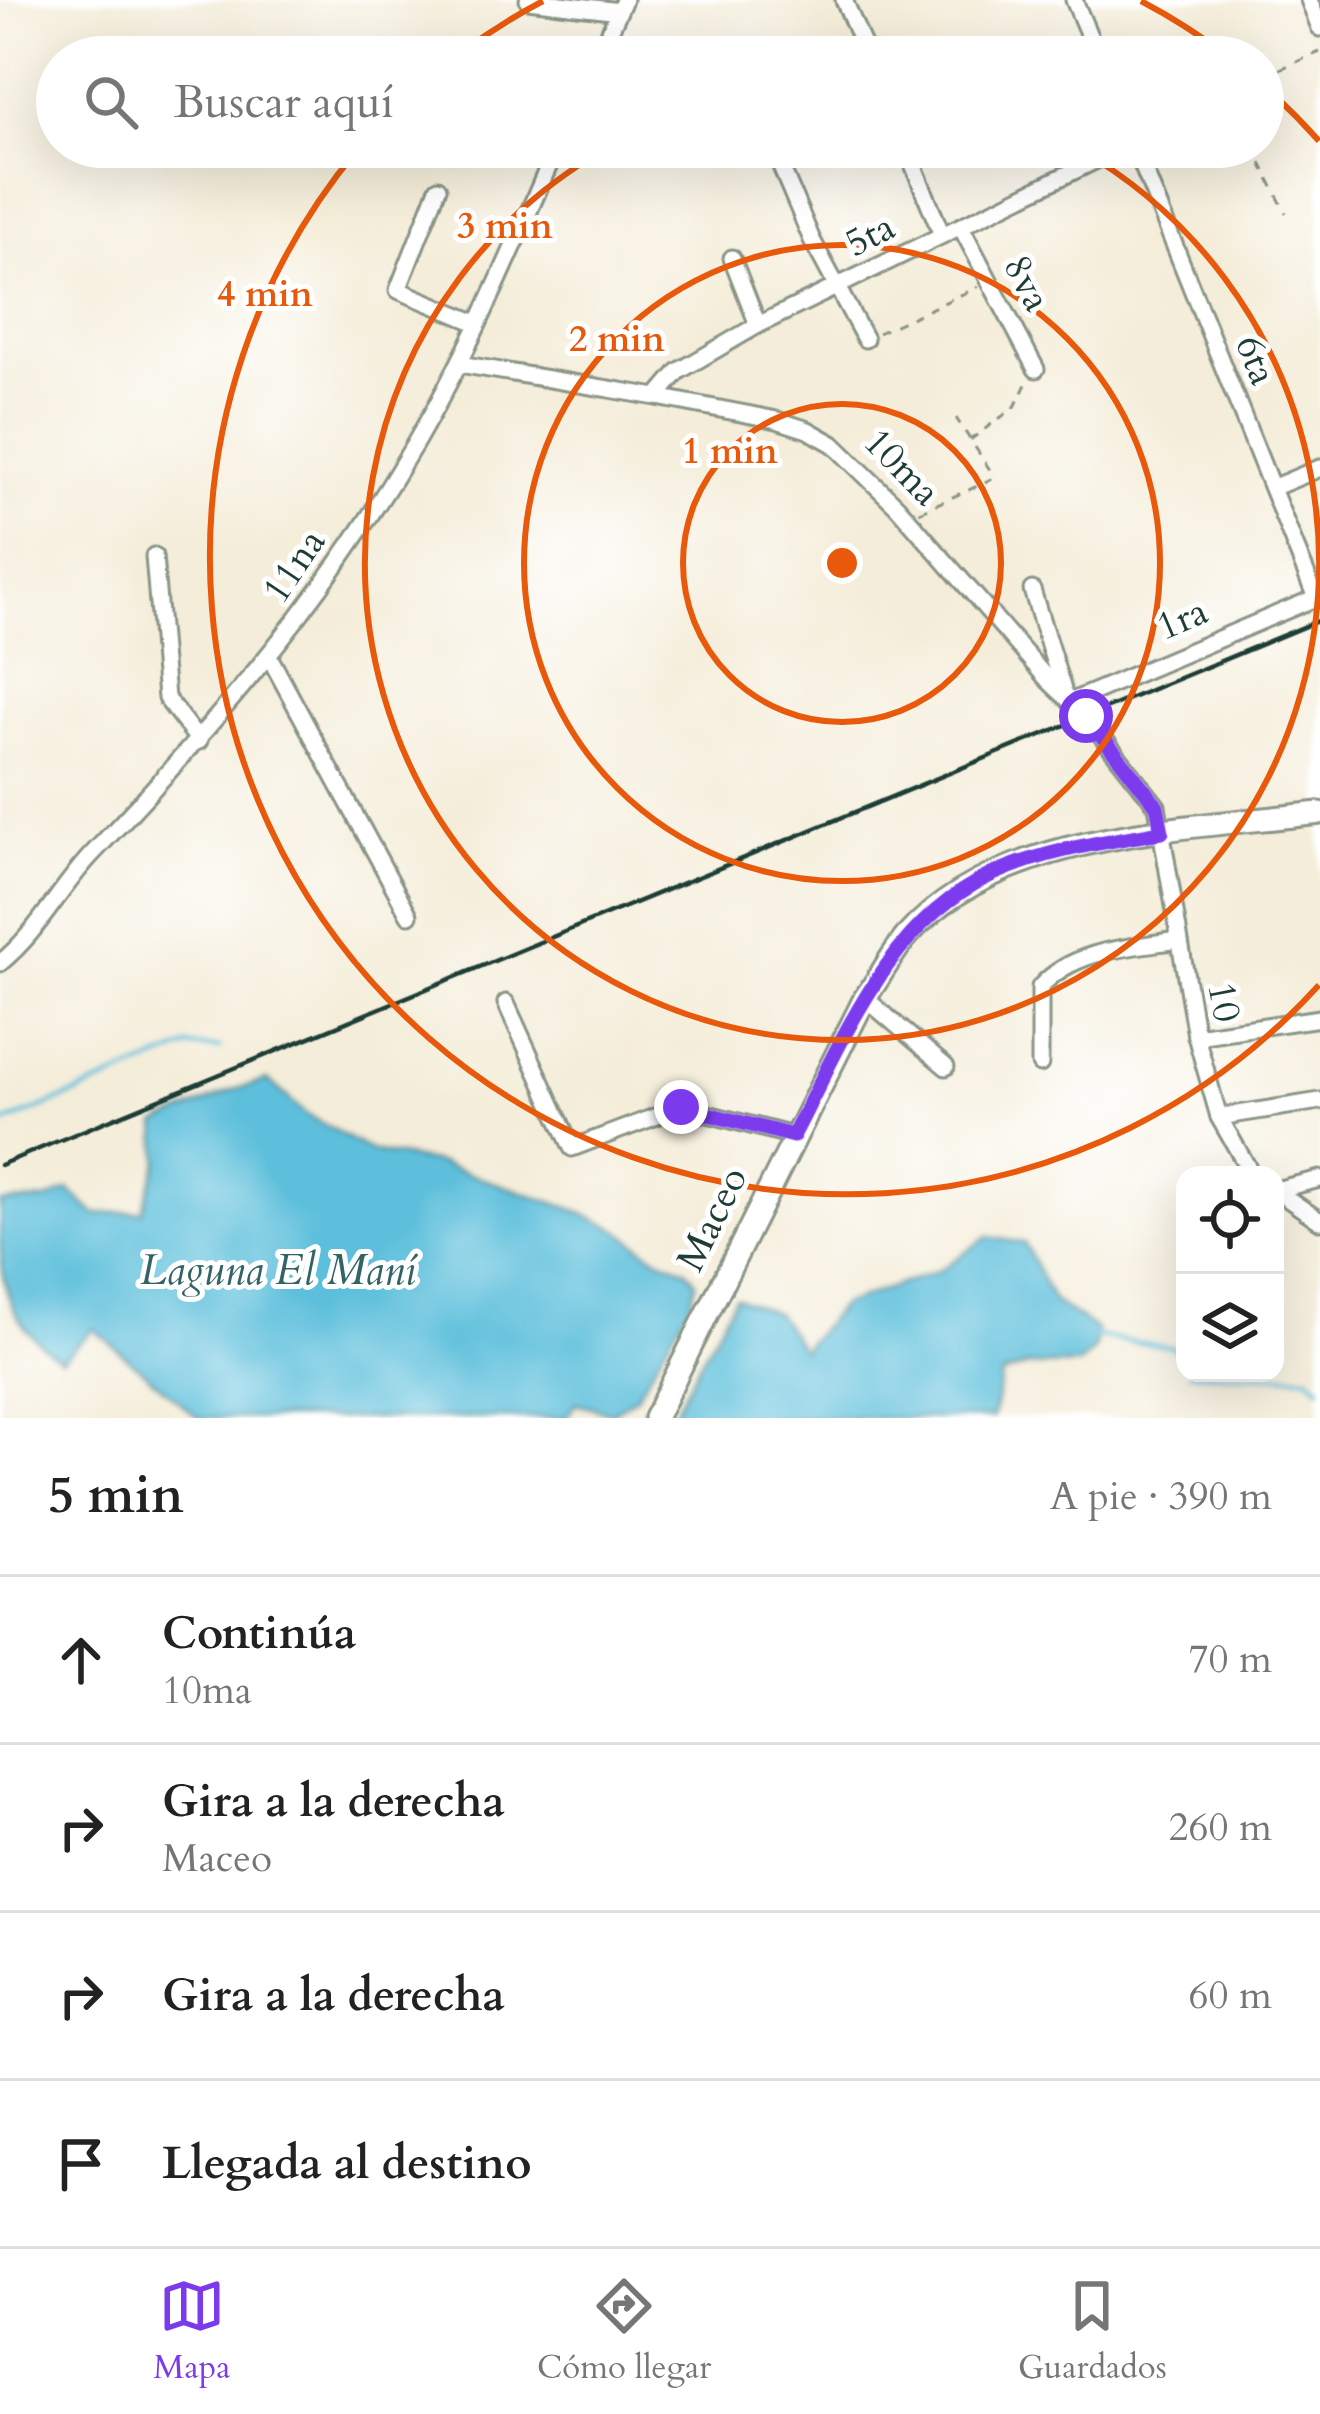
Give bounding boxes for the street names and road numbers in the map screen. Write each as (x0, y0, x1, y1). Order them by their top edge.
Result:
street label: 5ta (836, 200, 904, 270)
street label: 8va (990, 246, 1064, 321)
street label: 6ta (1222, 327, 1290, 393)
street label: 10ma (852, 416, 952, 518)
street label: 11na (250, 518, 338, 614)
street label: 1ra (1148, 585, 1216, 653)
street label: 10 (1194, 977, 1254, 1027)
street label: Maceo (664, 1158, 760, 1280)

